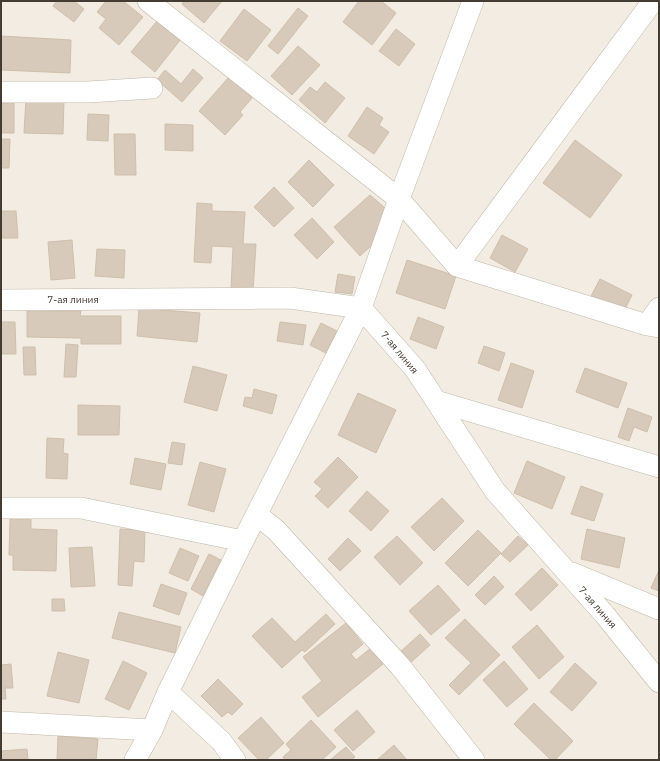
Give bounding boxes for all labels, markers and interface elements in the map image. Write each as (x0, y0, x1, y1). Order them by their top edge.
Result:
street label: 7-ая линия (47, 293, 99, 306)
street label: 7-ая линия (378, 328, 421, 376)
street label: 7-ая линия (576, 584, 619, 631)

